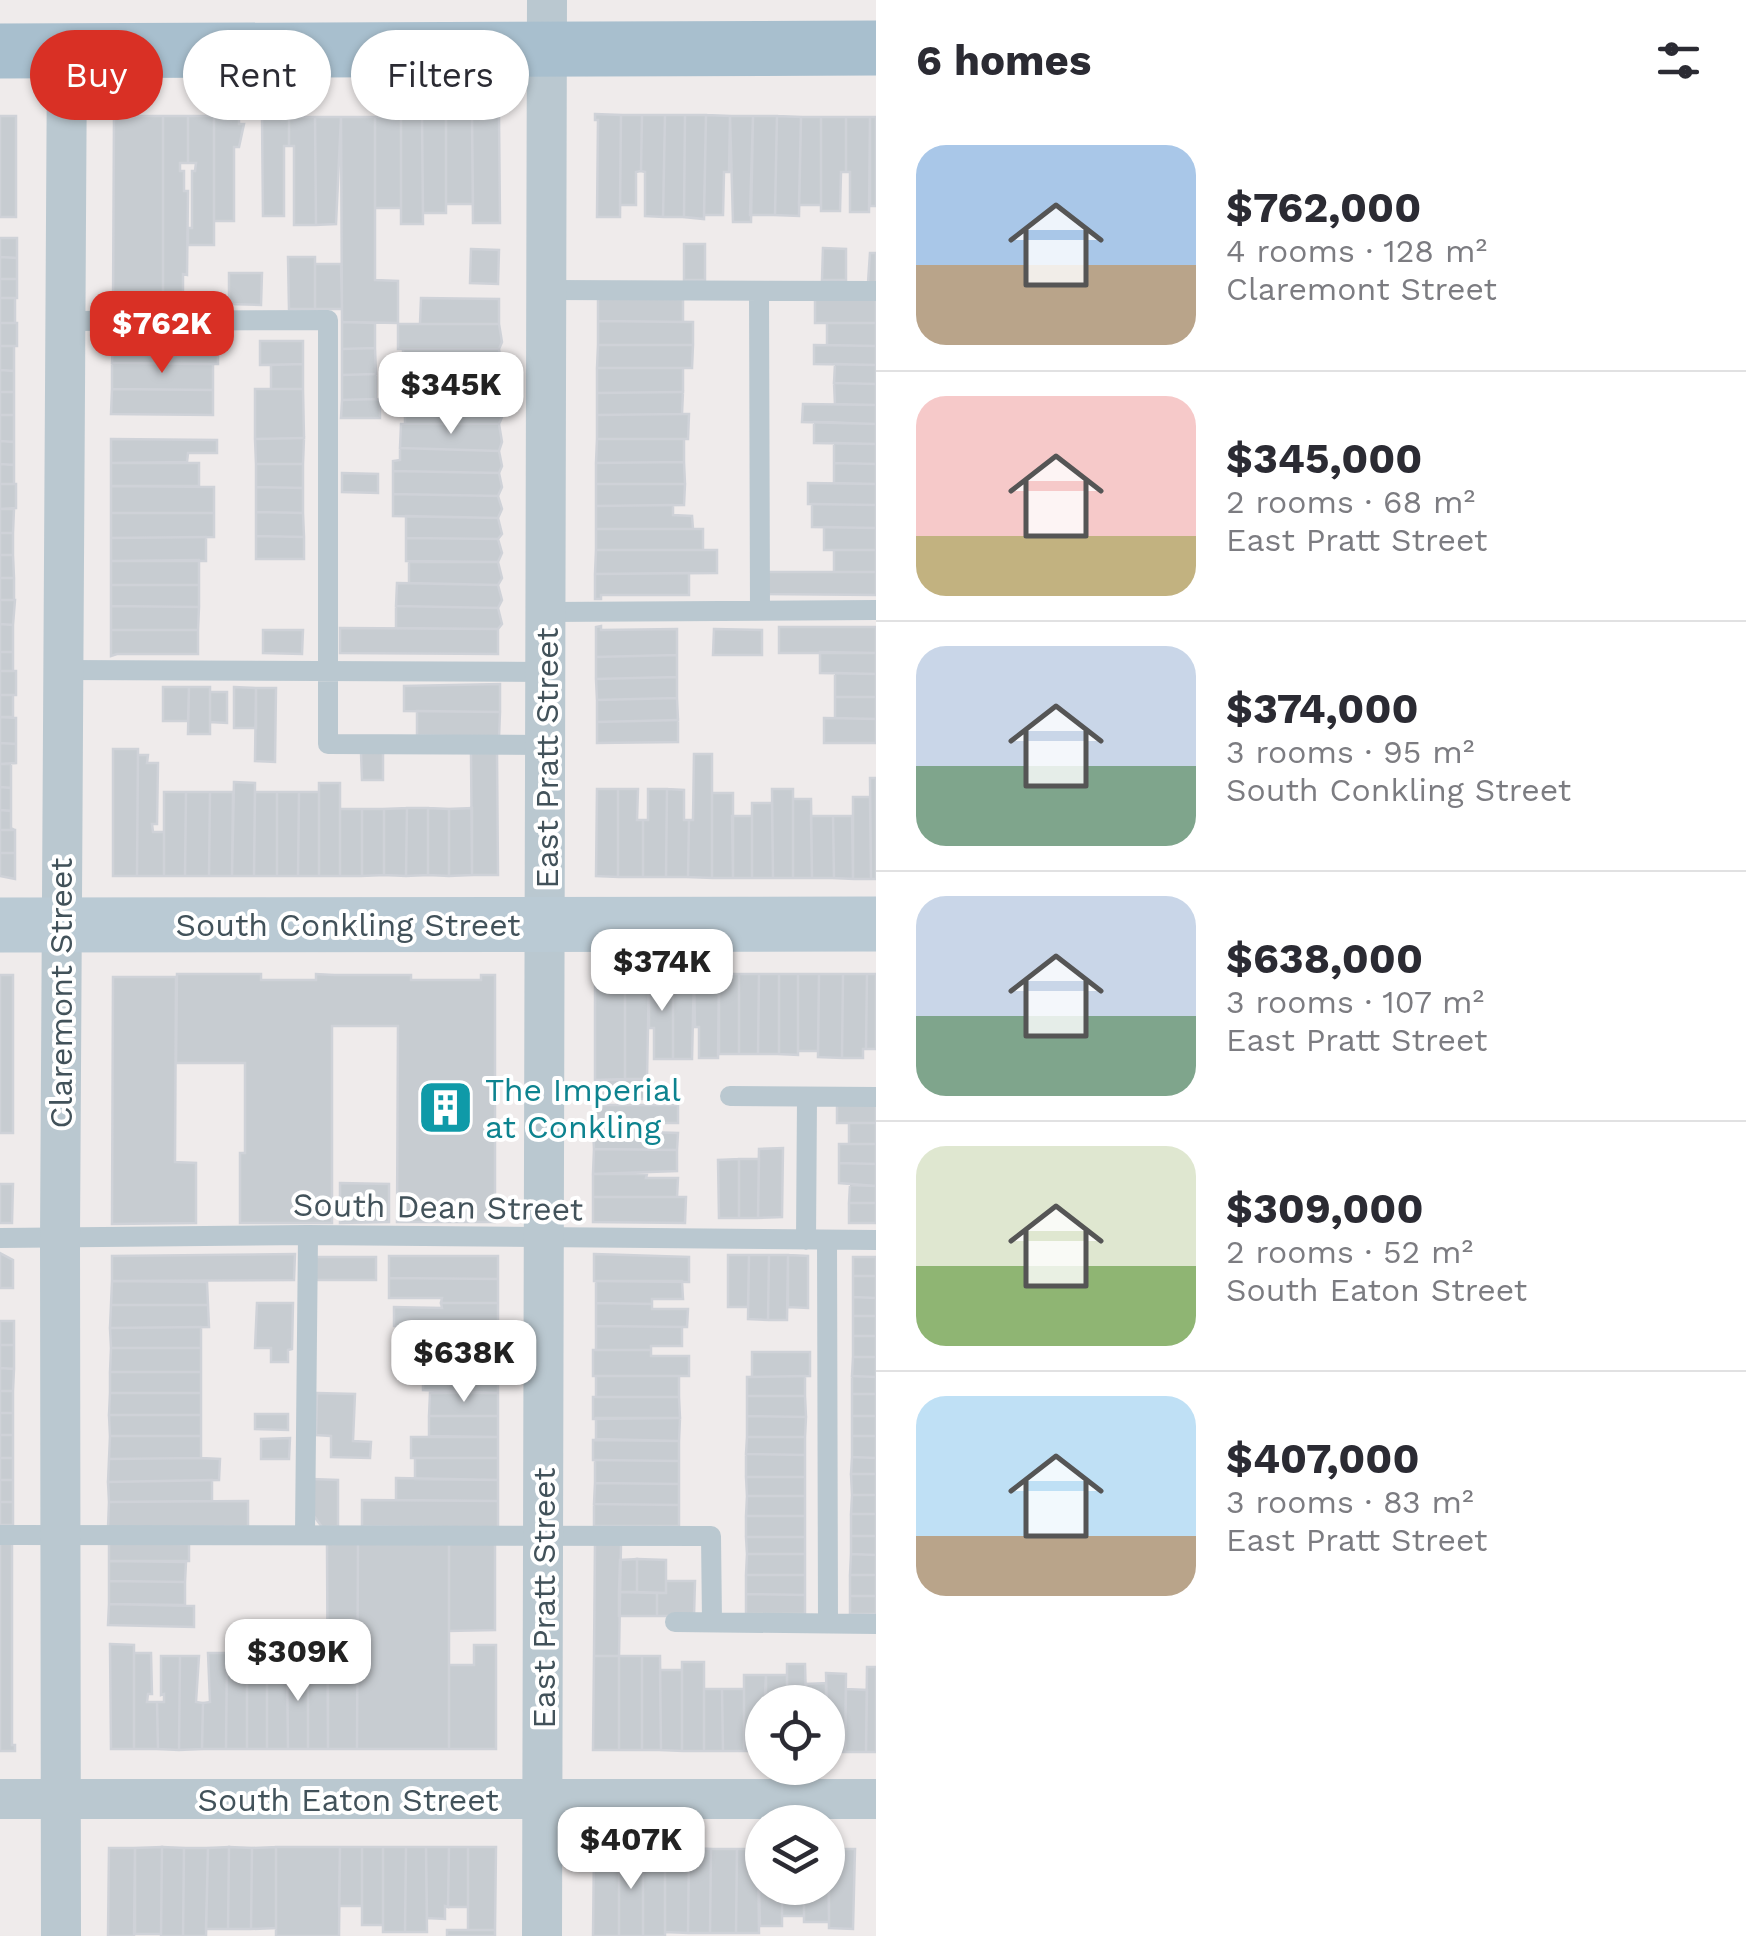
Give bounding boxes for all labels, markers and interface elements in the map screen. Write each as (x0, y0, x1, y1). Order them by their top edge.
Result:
chip: Buy (30, 30, 163, 120)
chip: Rent (183, 30, 331, 120)
chip: Filters (351, 30, 529, 120)
icon: filters (1651, 33, 1706, 88)
text: 6 homes (916, 36, 1091, 85)
text: $762,000 (1226, 183, 1421, 232)
icon: home (996, 185, 1116, 305)
text: 4 rooms · 128 m² (1226, 232, 1487, 270)
text: Claremont Street (1226, 270, 1497, 308)
pin: $762K (92, 291, 232, 376)
text: $762K (112, 304, 212, 342)
pin: $345K (381, 352, 521, 437)
text: $345K (401, 365, 502, 403)
text: $345,000 (1226, 434, 1422, 483)
icon: home (996, 436, 1116, 556)
text: 2 rooms · 68 m² (1226, 483, 1475, 521)
text: East Pratt Street (1226, 521, 1487, 559)
street label: East Pratt Street (528, 627, 566, 889)
text: $374,000 (1226, 684, 1419, 733)
icon: home (996, 686, 1116, 806)
text: 3 rooms · 95 m² (1226, 733, 1474, 771)
text: South Conkling Street (1226, 771, 1571, 809)
street label: Claremont Street (42, 858, 80, 1128)
street label: South Conkling Street (175, 906, 521, 944)
pin: $374K (592, 929, 732, 1014)
text: $638,000 (1226, 934, 1423, 983)
icon: home (996, 936, 1116, 1056)
text: $374K (613, 942, 711, 980)
text: 3 rooms · 107 m² (1226, 983, 1484, 1021)
text: East Pratt Street (1226, 1021, 1487, 1059)
place label: The Imperial at Conkling (485, 1071, 681, 1146)
building icon: The Imperial at Conkling (416, 1078, 476, 1138)
text: $309,000 (1226, 1184, 1423, 1233)
street label: South Dean Street (293, 1185, 583, 1229)
icon: home (996, 1186, 1116, 1306)
text: 2 rooms · 52 m² (1226, 1233, 1473, 1271)
text: South Eaton Street (1226, 1271, 1527, 1309)
pin: $638K (394, 1320, 534, 1405)
text: $638K (413, 1333, 515, 1371)
text: $407,000 (1226, 1434, 1419, 1483)
icon: home (996, 1436, 1116, 1556)
street label: East Pratt Street (525, 1467, 563, 1729)
text: 3 rooms · 83 m² (1226, 1483, 1474, 1521)
text: East Pratt Street (1226, 1521, 1487, 1559)
pin: $309K (228, 1619, 368, 1704)
text: $309K (247, 1632, 349, 1670)
map controls (745, 1685, 845, 1905)
button: locate (745, 1685, 845, 1785)
street label: South Eaton Street (197, 1781, 499, 1819)
button: layers (745, 1805, 845, 1905)
pin: $407K (561, 1807, 701, 1892)
text: $407K (580, 1820, 682, 1858)

